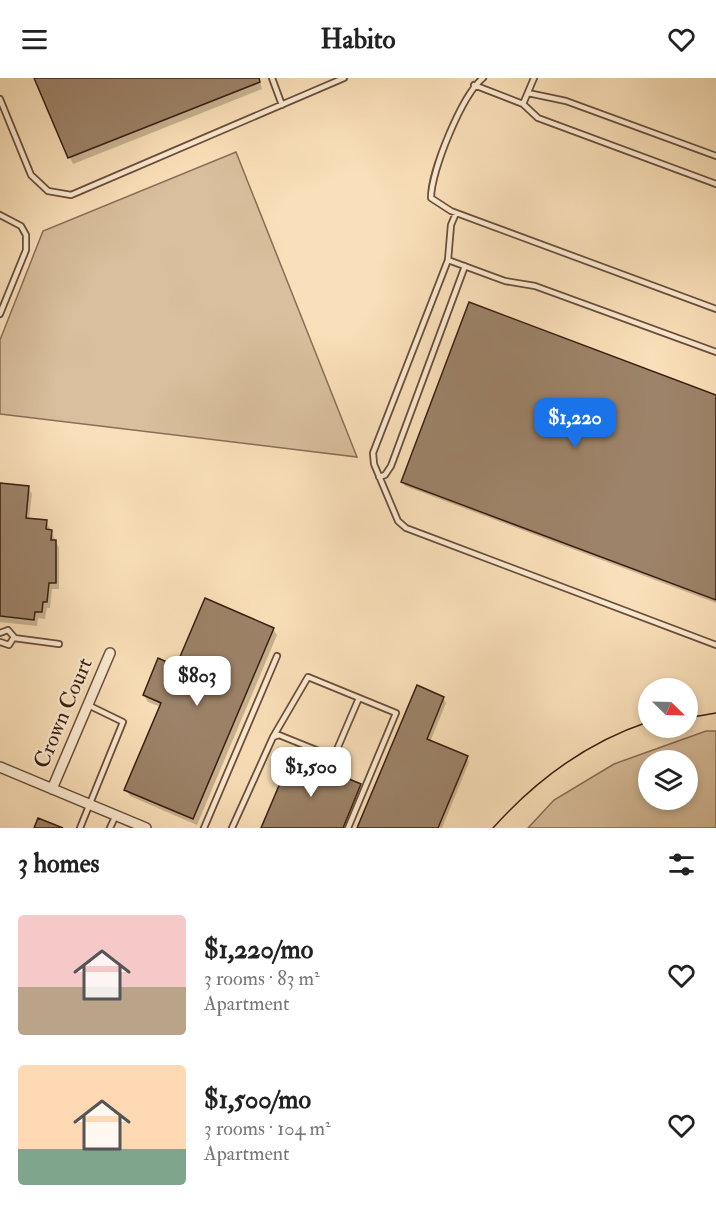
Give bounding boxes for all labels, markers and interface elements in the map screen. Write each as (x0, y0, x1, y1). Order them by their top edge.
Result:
icon: menu (18, 23, 51, 56)
text: Habito (320, 23, 396, 56)
icon: heart (665, 23, 698, 56)
pin: $1,220 (526, 398, 624, 449)
text: $1,220 (548, 405, 602, 430)
street label: Crown Court (27, 653, 99, 773)
pin: $803 (161, 656, 233, 707)
text: $803 (178, 663, 216, 688)
north arrow (638, 678, 698, 738)
map controls (638, 678, 698, 810)
pin: $1,500 (262, 747, 360, 798)
button: layers (638, 750, 698, 810)
text: $1,500 (285, 754, 337, 779)
text: 3 homes (18, 848, 99, 880)
icon: filters (665, 848, 698, 881)
text: $1,220/mo (204, 934, 313, 966)
icon: home (66, 939, 138, 1011)
icon: heart (665, 959, 698, 992)
text: 3 rooms · 83 m² (204, 966, 320, 991)
text: Apartment (204, 991, 289, 1016)
text: $1,500/mo (204, 1084, 311, 1116)
icon: home (66, 1089, 138, 1161)
icon: heart (665, 1109, 698, 1142)
text: 3 rooms · 104 m² (204, 1116, 331, 1141)
text: Apartment (204, 1141, 289, 1166)

